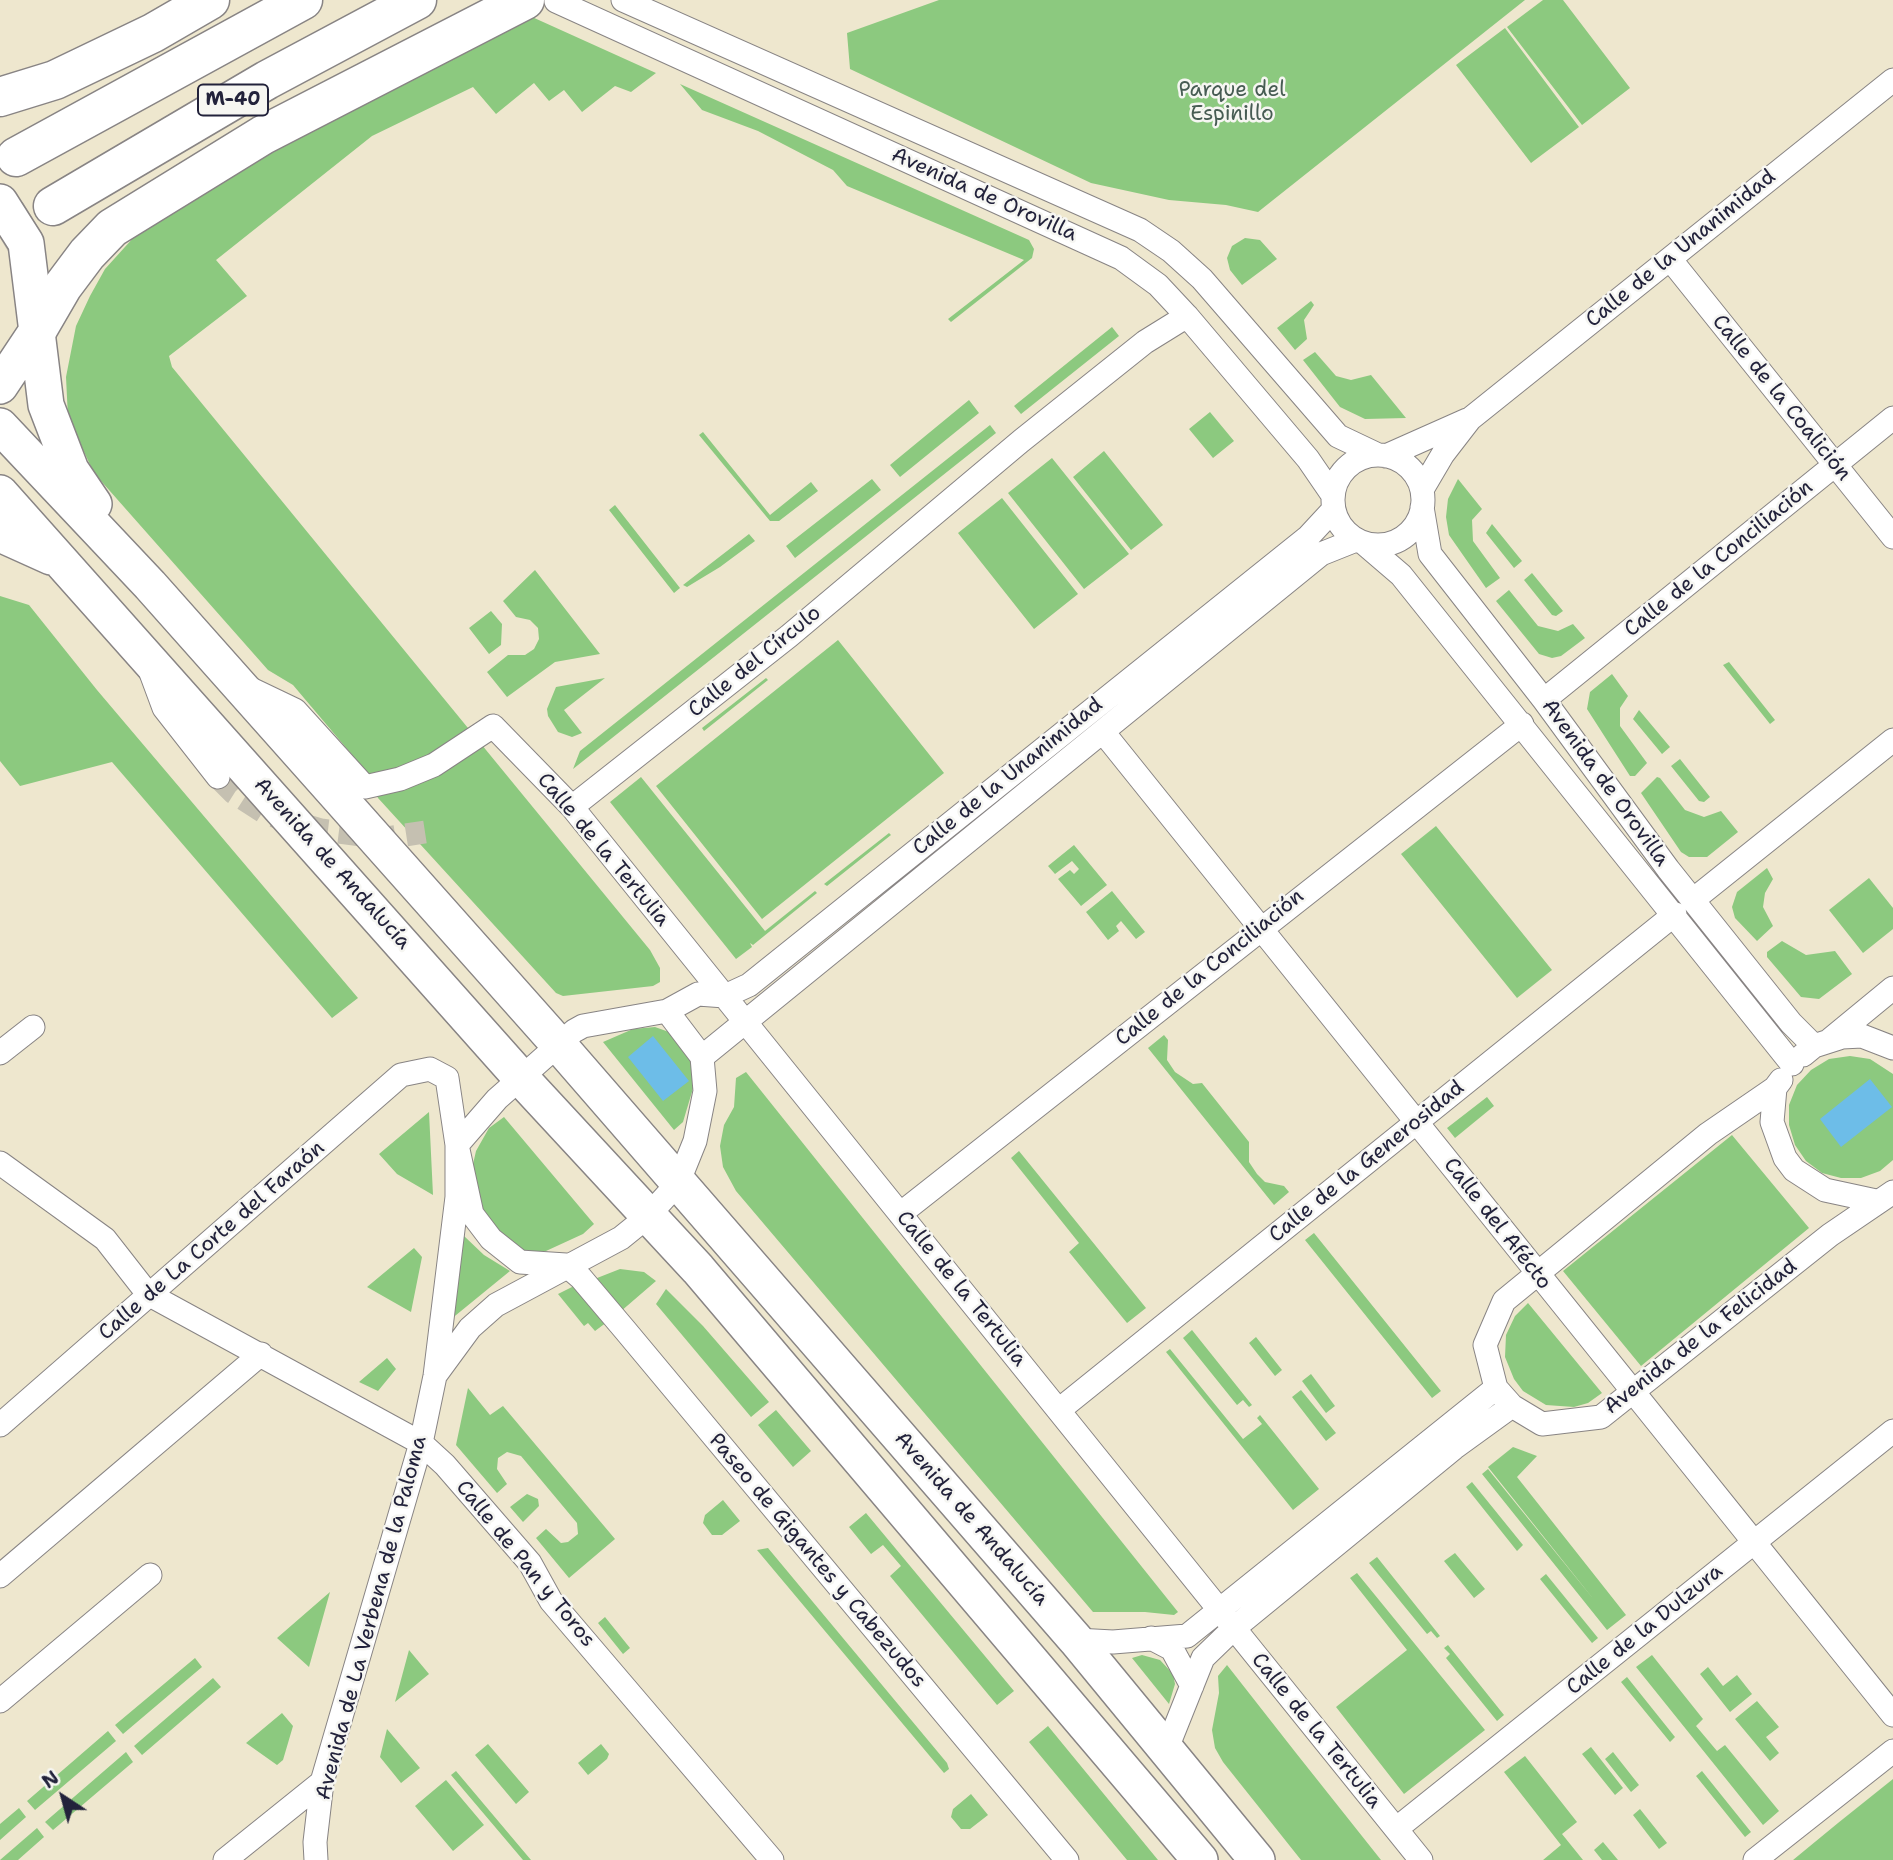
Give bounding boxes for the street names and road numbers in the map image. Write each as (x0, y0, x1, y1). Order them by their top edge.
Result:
road number: M-40 (198, 85, 268, 116)
street label: Avenida de Orovilla (887, 143, 1081, 247)
street label: Calle de la Unanimidad (1581, 165, 1781, 333)
street label: Calle de la Coalición (1706, 310, 1856, 486)
street label: Calle de la Conciliación (1620, 475, 1818, 643)
street label: Calle del Círculo (684, 601, 826, 723)
street label: Calle de la Unanimidad (908, 693, 1108, 861)
street label: Avenida de Orovilla (1536, 695, 1674, 871)
street label: Calle de la Tertulia (531, 768, 675, 932)
street label: Avenida de Andalucía (248, 773, 416, 955)
street label: Calle de la Conciliación (1111, 884, 1309, 1052)
street label: Calle de la Generosidad (1264, 1075, 1470, 1249)
street label: Calle de La Corte del Faraón (94, 1136, 330, 1346)
street label: Calle del Afécto (1438, 1153, 1556, 1295)
street label: Calle de la Tertulia (891, 1206, 1031, 1372)
street label: Avenida de la Felicidad (1600, 1254, 1802, 1420)
street label: Avenida de Andalucía (889, 1427, 1053, 1611)
street label: Paseo de Gigantes y Cabezudos (703, 1429, 931, 1693)
street label: Avenida de La Verbena de la Paloma (311, 1433, 433, 1803)
street label: Calle de Pan y Toros (450, 1476, 600, 1652)
street label: Calle de la Dulzura (1562, 1559, 1728, 1701)
street label: Calle de la Tertulia (1246, 1648, 1386, 1814)

